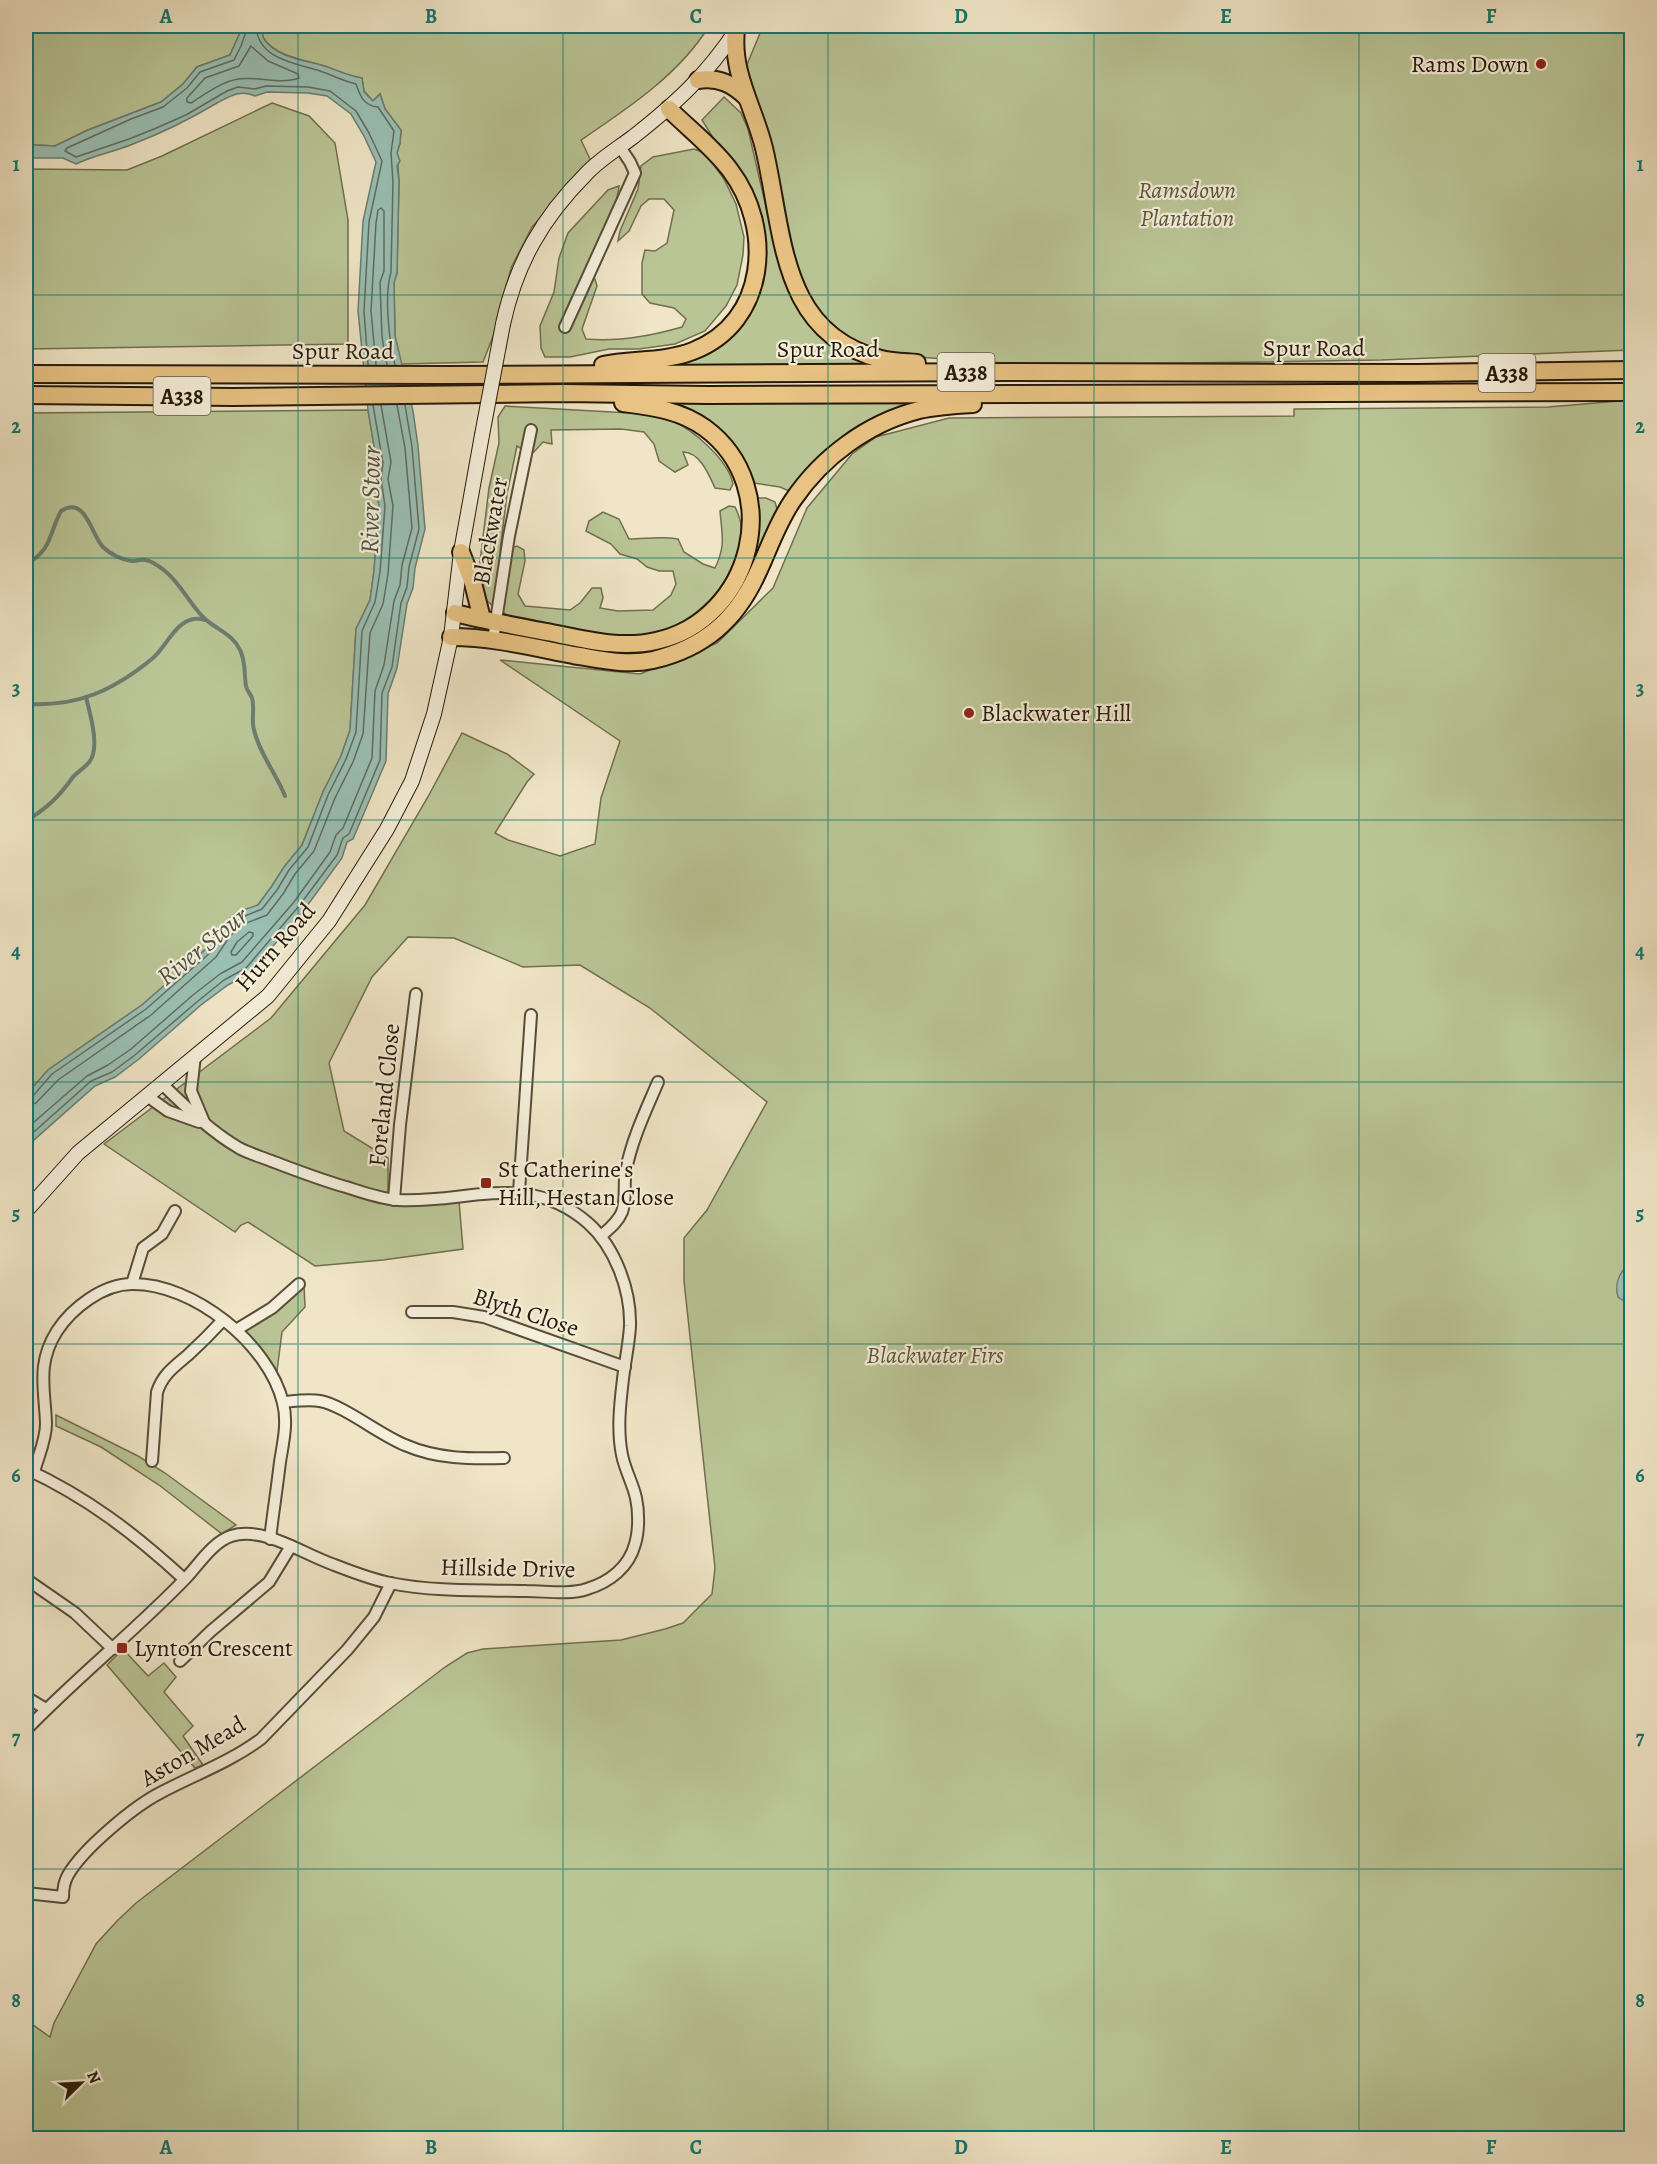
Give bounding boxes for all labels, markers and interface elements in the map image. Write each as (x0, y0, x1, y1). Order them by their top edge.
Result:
text: A (159, 3, 173, 30)
text: B (425, 3, 437, 30)
text: C (690, 3, 702, 30)
text: D (954, 3, 968, 30)
text: E (1220, 3, 1232, 30)
text: F (1486, 3, 1497, 30)
place label: Rams Down (1411, 48, 1529, 80)
marker: Rams Down (1534, 57, 1548, 71)
text: 1 (12, 151, 20, 178)
text: 1 (1636, 151, 1644, 178)
park label: Ramsdown Plantation (1138, 174, 1236, 234)
street label: Spur Road (1263, 332, 1365, 364)
street label: Spur Road (777, 333, 879, 365)
street label: Spur Road (292, 335, 394, 367)
road number: A338 (938, 353, 994, 391)
road number: A338 (1478, 354, 1536, 392)
road number: A338 (154, 377, 210, 415)
text: 2 (11, 413, 21, 440)
text: 2 (1635, 413, 1645, 440)
water label: River Stour (352, 445, 389, 554)
street label: Blackwater (465, 475, 515, 587)
text: 3 (12, 675, 20, 702)
text: 3 (1636, 675, 1644, 702)
place label: Blackwater Hill (981, 697, 1131, 729)
marker: Blackwater Hill (962, 706, 976, 720)
street label: Hurn Road (227, 896, 323, 998)
water label: River Stour (149, 898, 256, 994)
text: 4 (11, 938, 21, 965)
text: 4 (1635, 938, 1645, 965)
street label: Foreland Close (361, 1022, 407, 1168)
place label: St Catherine's Hill, Hestan Close (498, 1153, 674, 1213)
marker: St Catherine's Hill, Hestan Close (479, 1176, 493, 1190)
text: 5 (12, 1200, 20, 1227)
text: 5 (1636, 1200, 1644, 1227)
street label: Blyth Close (469, 1280, 583, 1344)
park label: Blackwater Firs (866, 1339, 1004, 1371)
text: 6 (11, 1462, 21, 1489)
text: 6 (1635, 1462, 1645, 1489)
street label: Hillside Drive (440, 1551, 576, 1585)
place label: Lynton Crescent (134, 1632, 293, 1664)
marker: Lynton Crescent (115, 1641, 129, 1655)
street label: Aston Mead (134, 1708, 251, 1794)
text: 7 (12, 1724, 21, 1751)
text: 7 (1636, 1724, 1645, 1751)
text: 8 (11, 1987, 21, 2014)
text: 8 (1635, 1987, 1645, 2014)
north arrow (51, 2053, 111, 2113)
text: N (81, 2068, 106, 2087)
text: A (159, 2134, 173, 2161)
text: B (425, 2134, 437, 2161)
text: C (690, 2134, 702, 2161)
text: D (954, 2134, 968, 2161)
text: E (1220, 2134, 1232, 2161)
text: F (1486, 2134, 1497, 2161)

